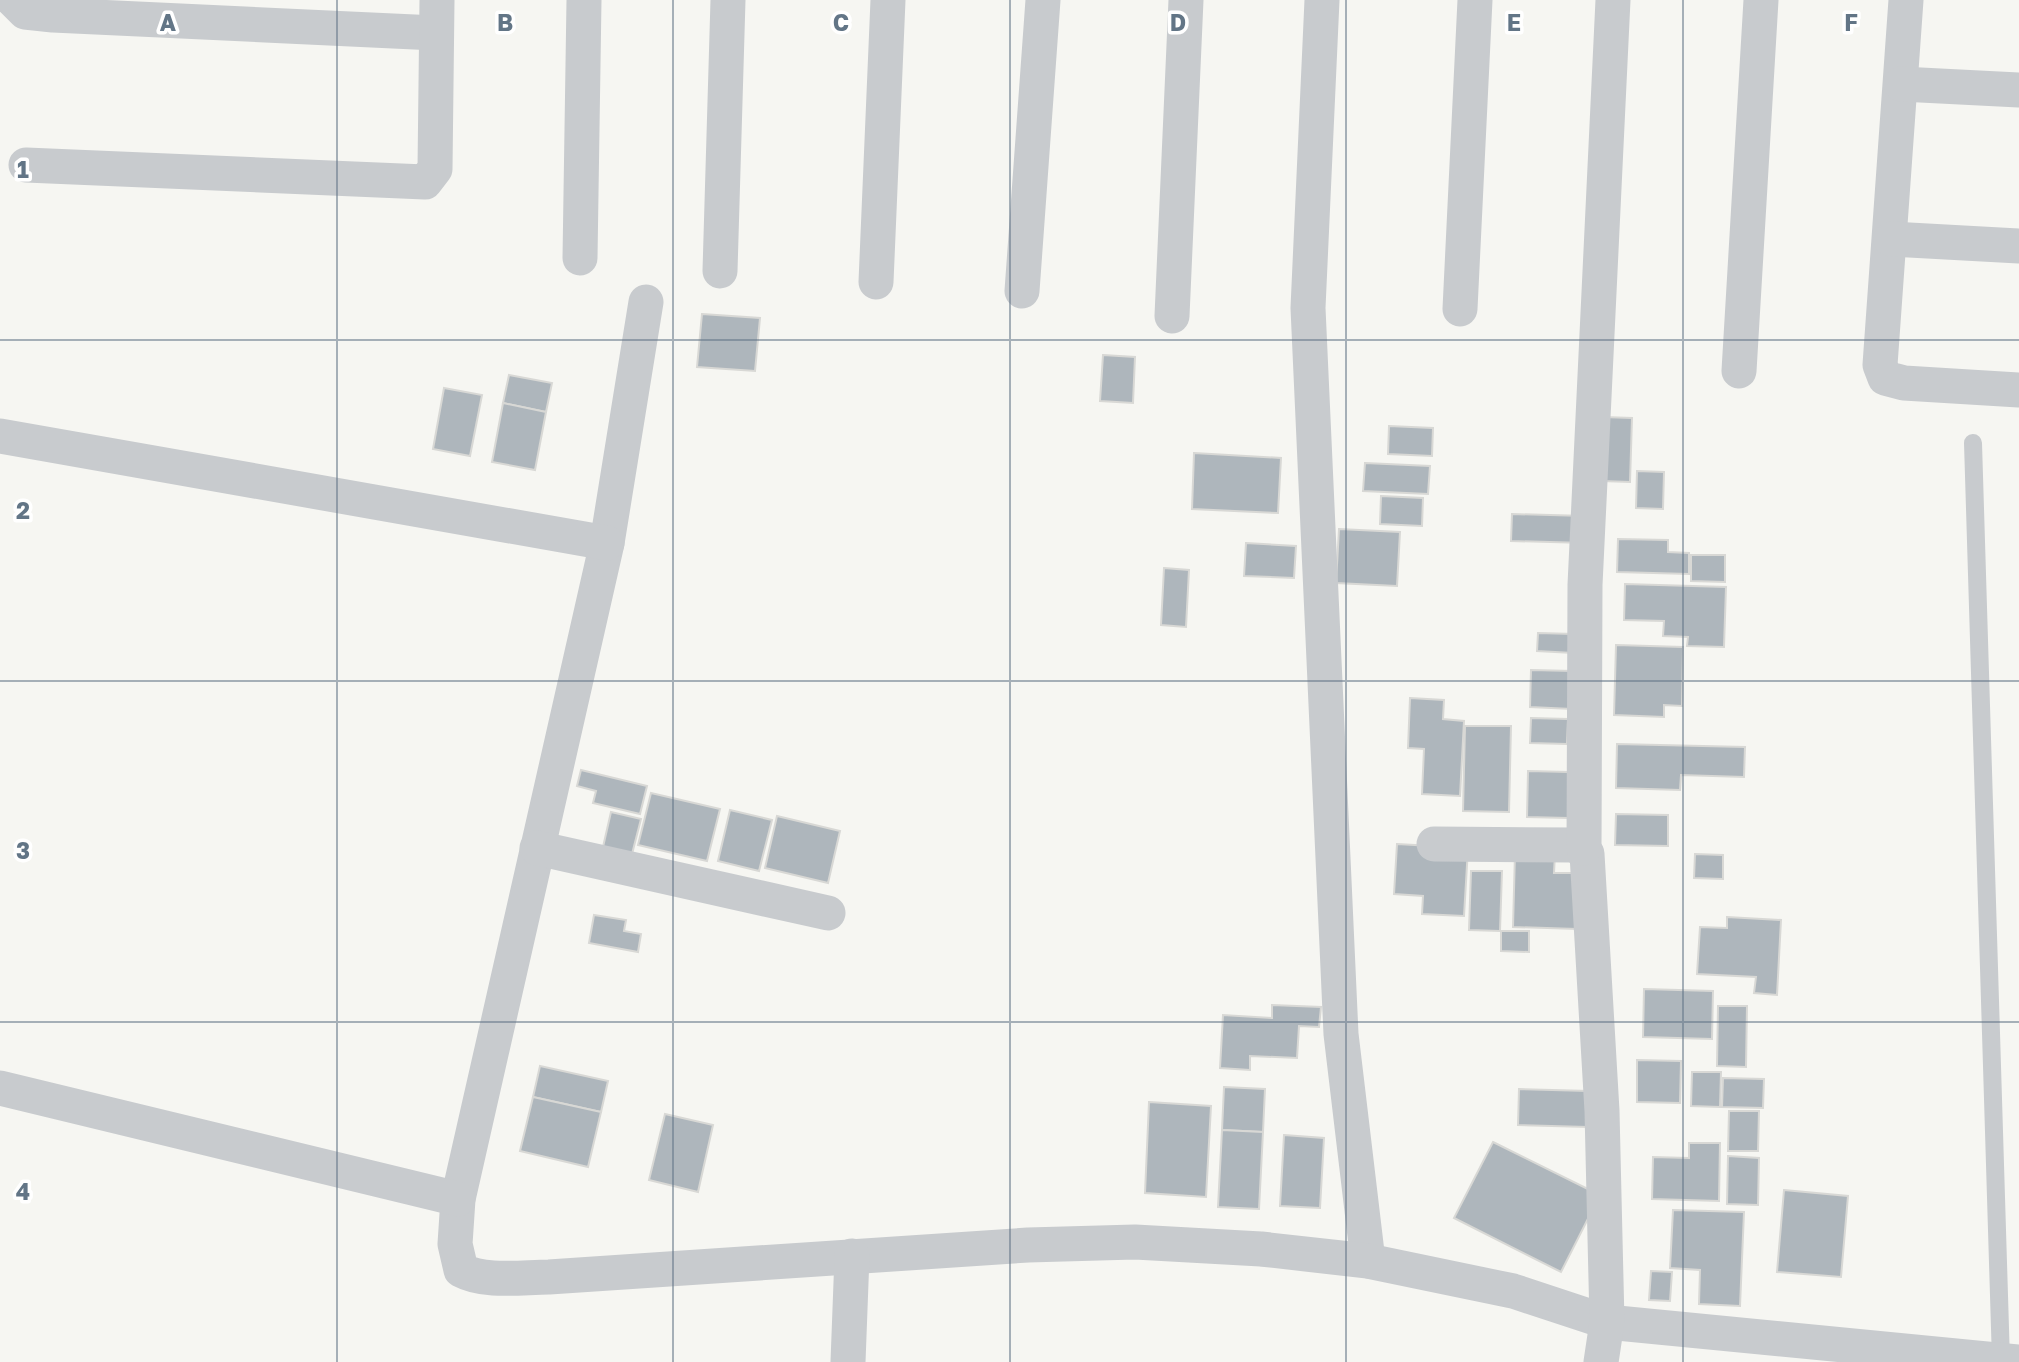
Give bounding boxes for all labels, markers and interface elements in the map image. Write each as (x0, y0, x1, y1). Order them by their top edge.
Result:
text: A (160, 8, 177, 36)
text: B (497, 8, 513, 36)
text: C (833, 8, 849, 36)
text: D (1170, 8, 1186, 36)
text: E (1507, 8, 1521, 36)
text: F (1844, 8, 1858, 36)
text: 1 (17, 155, 29, 183)
text: 2 (16, 496, 30, 524)
text: 3 (16, 836, 30, 864)
text: 4 (16, 1177, 30, 1205)

